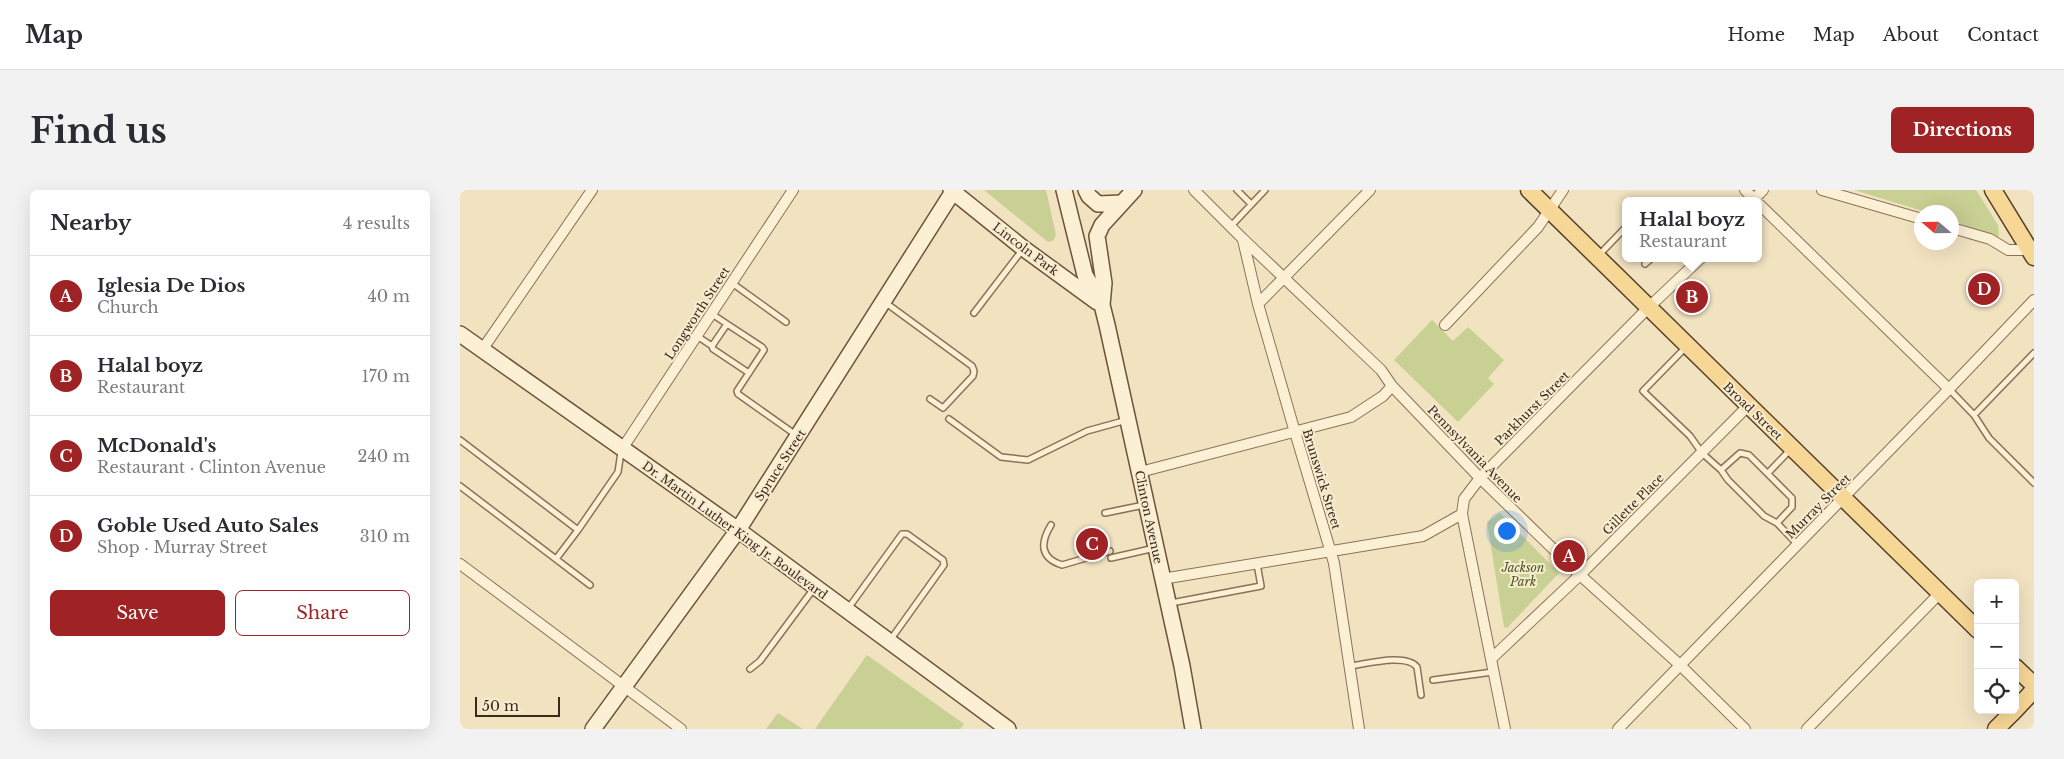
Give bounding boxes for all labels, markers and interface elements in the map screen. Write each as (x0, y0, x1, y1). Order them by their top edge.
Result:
text: Map (25, 20, 83, 49)
text: Home (1727, 24, 1785, 46)
text: Map (1813, 24, 1855, 46)
text: About (1883, 24, 1939, 46)
text: Contact (1967, 24, 2039, 46)
button: Directions (1891, 107, 2034, 153)
text: Find us (30, 109, 167, 152)
popup (1622, 197, 1762, 262)
north arrow (1914, 205, 1959, 250)
text: Halal boyz (1639, 208, 1745, 231)
text: Nearby (50, 210, 131, 236)
text: 4 results (343, 213, 410, 233)
street label: Lincoln Park (990, 219, 1062, 279)
text: Restaurant (1639, 231, 1727, 251)
street label: Longworth Street (661, 263, 733, 362)
pin: D (1968, 270, 2000, 308)
text: Iglesia De Dios (97, 274, 245, 297)
pin: B (1676, 278, 1708, 316)
text: A (60, 286, 72, 306)
text: 40 m (367, 286, 410, 306)
text: Church (97, 297, 159, 317)
text: Halal boyz (97, 354, 203, 377)
text: B (60, 366, 72, 386)
text: 170 m (362, 366, 410, 386)
street label: Parkhurst Street (1492, 367, 1573, 448)
text: Restaurant (97, 377, 185, 397)
street label: Broad Street (1720, 379, 1786, 443)
street label: Pennsylvania Avenue (1425, 402, 1525, 506)
street label: Spruce Street (751, 426, 809, 504)
street label: Brunswick Street (1300, 427, 1345, 531)
text: McDonald's (97, 434, 216, 457)
text: C (59, 446, 73, 466)
text: 240 m (358, 446, 410, 466)
text: Restaurant · Clinton Avenue (97, 457, 326, 477)
street label: Dr. Martin Luther King Jr. Boulevard (639, 458, 831, 602)
street label: Clinton Avenue (1132, 469, 1166, 565)
street label: Gillette Place (1599, 470, 1667, 538)
street label: Murray Street (1782, 470, 1854, 542)
text: Goble Used Auto Sales (97, 514, 319, 537)
your location (1494, 518, 1520, 544)
pin: C (1076, 525, 1108, 563)
text: D (59, 526, 73, 546)
text: 310 m (360, 526, 410, 546)
text: Shop · Murray Street (97, 537, 268, 557)
pin: A (1553, 537, 1585, 575)
park label: Jackson Park (1501, 560, 1545, 589)
map controls (1974, 579, 2019, 714)
button: + (1974, 579, 2019, 624)
button: Save (50, 590, 225, 636)
button: Share (235, 590, 410, 636)
button: − (1974, 624, 2019, 669)
button: locate (1974, 669, 2019, 714)
scale bar (475, 694, 560, 717)
text: 50 m (482, 697, 519, 715)

